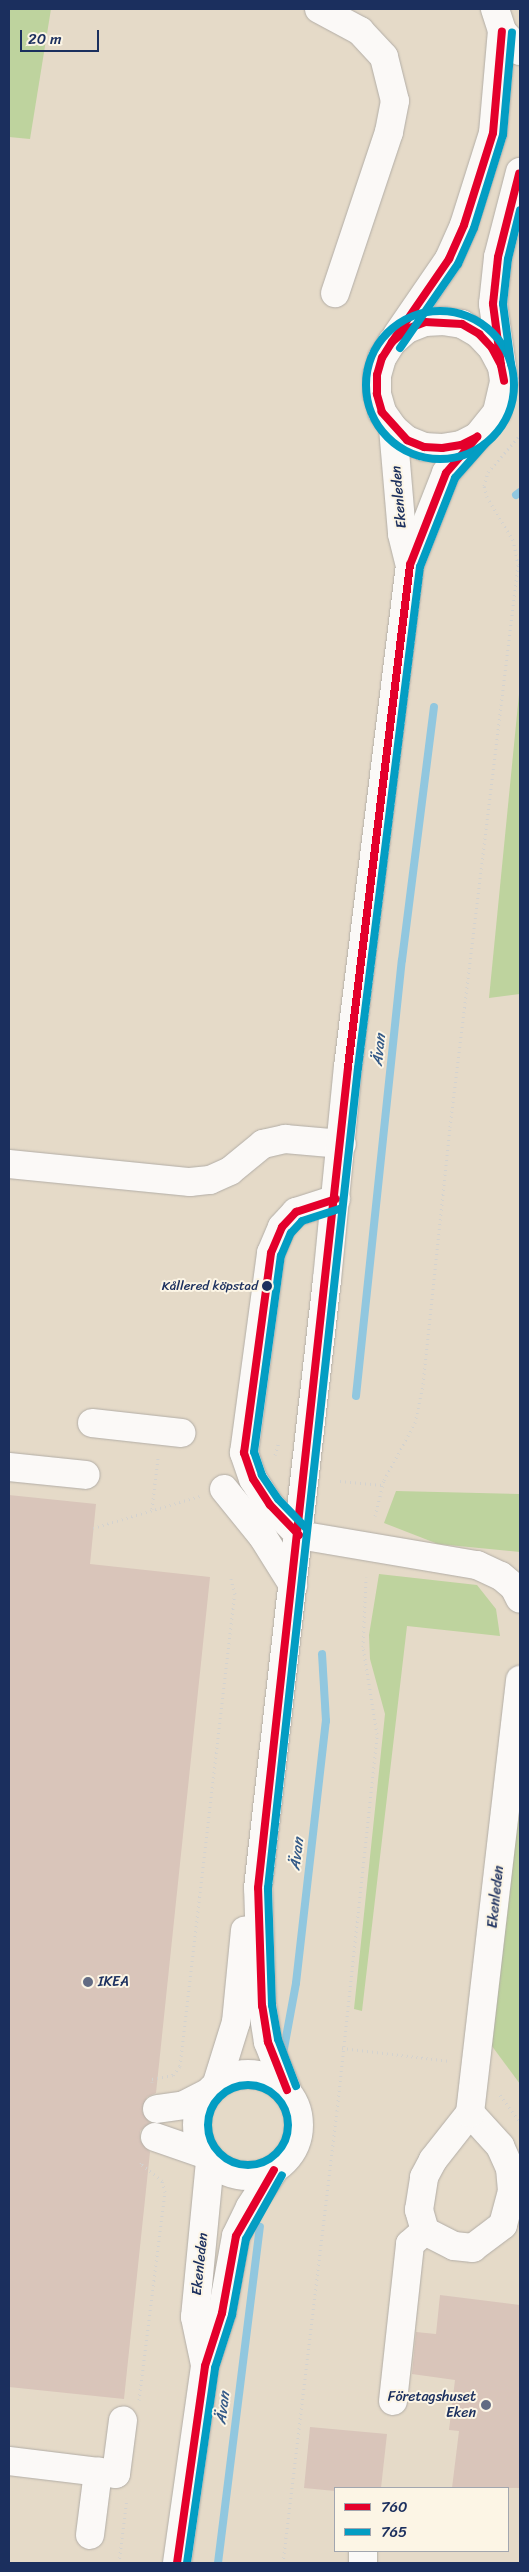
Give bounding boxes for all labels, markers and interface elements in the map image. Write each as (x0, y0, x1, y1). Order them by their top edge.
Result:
scale bar (22, 20, 101, 52)
text: 20 m (28, 26, 62, 52)
street label: Ekenleden (388, 465, 410, 529)
water label: Ävan (368, 1033, 390, 1067)
place label: Kållered köpstad (162, 1278, 258, 1294)
marker: Kållered köpstad (262, 1281, 272, 1291)
water label: Ävan (286, 1837, 308, 1871)
street label: Ekenleden (484, 1865, 508, 1929)
place label: IKEA (98, 1974, 129, 1990)
marker: IKEA (82, 1976, 94, 1988)
street label: Ekenleden (188, 2232, 212, 2296)
place label: Företagshuset Eken (388, 2389, 476, 2422)
water label: Ävan (212, 2391, 234, 2425)
marker: Företagshuset Eken (480, 2399, 492, 2411)
legend (334, 2487, 509, 2552)
text: 760 (381, 2494, 408, 2520)
text: 765 (381, 2519, 407, 2545)

